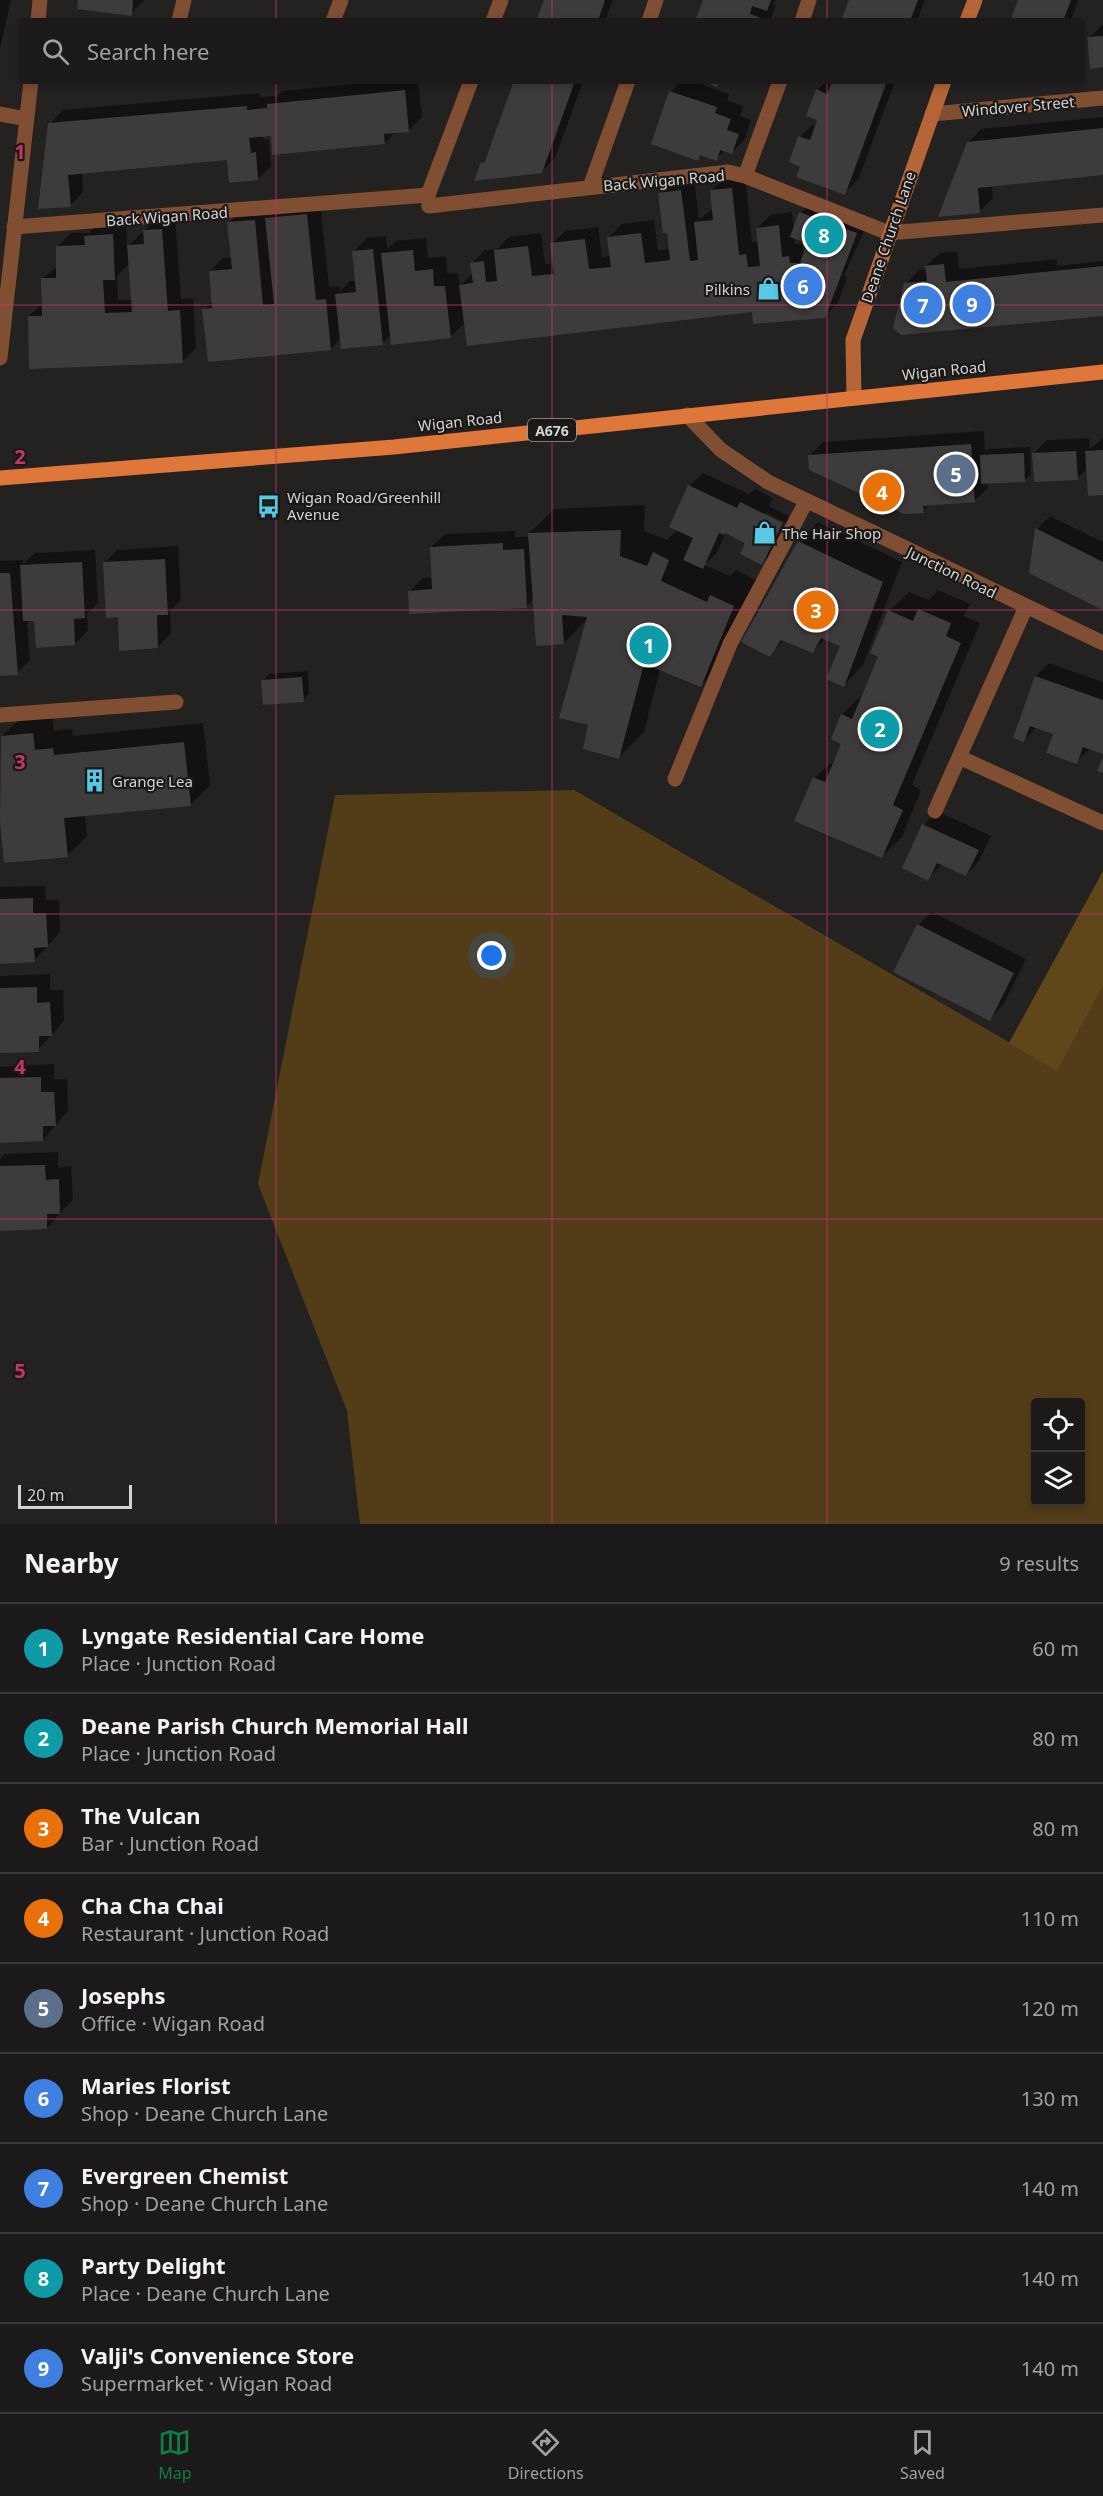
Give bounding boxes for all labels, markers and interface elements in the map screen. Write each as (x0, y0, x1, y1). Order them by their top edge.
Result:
search box (18, 18, 1085, 84)
icon: search (39, 35, 72, 68)
text: Search here (87, 36, 209, 66)
street label: Windover Street (961, 91, 1076, 121)
text: 1 (14, 138, 26, 165)
street label: Back Wigan Road (602, 165, 726, 195)
street label: Deane Church Lane (856, 169, 920, 305)
street label: Back Wigan Road (105, 202, 229, 230)
pin: 8 (804, 212, 844, 258)
pin: 6 (784, 264, 822, 308)
shop icon: Pilkins (755, 276, 781, 302)
place label: Pilkins (705, 279, 750, 299)
pin: 7 (904, 282, 942, 328)
pin: 9 (952, 282, 992, 326)
street label: Wigan Road (901, 356, 987, 384)
street label: Wigan Road (417, 407, 503, 435)
road number: A676 (528, 419, 576, 441)
text: 2 (14, 443, 26, 470)
pin: 5 (936, 452, 976, 496)
pin: 4 (862, 470, 902, 514)
place label: Wigan Road/Greenhill Avenue (287, 487, 441, 524)
bus stop icon: Wigan Road/Greenhill Avenue (256, 493, 282, 519)
shop icon: The Hair Shop (751, 520, 777, 546)
place label: The Hair Shop (782, 523, 881, 543)
street label: Junction Road (902, 541, 1000, 602)
pin: 3 (796, 588, 836, 632)
pin: 1 (630, 622, 668, 668)
pin: 2 (860, 706, 900, 752)
text: 3 (14, 748, 26, 775)
building icon: Grange Lea (81, 768, 107, 794)
place label: Grange Lea (112, 771, 193, 791)
your location (477, 941, 506, 970)
text: 4 (14, 1053, 26, 1080)
text: 5 (14, 1357, 26, 1384)
map controls (1031, 1398, 1085, 1506)
button: locate (1031, 1398, 1085, 1452)
button: layers (1031, 1452, 1085, 1506)
scale bar (18, 1482, 132, 1510)
text: 20 m (27, 1484, 64, 1506)
text: Nearby (24, 1545, 119, 1581)
text: 9 results (999, 1550, 1079, 1577)
text: Lyngate Residential Care Home (81, 1620, 424, 1650)
text: 1 (38, 1635, 49, 1662)
text: 60 m (1032, 1635, 1079, 1662)
text: Place · Junction Road (81, 1650, 276, 1677)
text: Deane Parish Church Memorial Hall (81, 1710, 468, 1740)
text: 2 (38, 1725, 49, 1752)
text: 80 m (1032, 1725, 1079, 1752)
text: Place · Junction Road (81, 1740, 276, 1767)
text: The Vulcan (81, 1800, 201, 1830)
text: 3 (38, 1815, 49, 1842)
text: 80 m (1032, 1815, 1079, 1842)
text: Bar · Junction Road (81, 1830, 259, 1857)
text: Cha Cha Chai (81, 1890, 224, 1920)
text: 4 (38, 1905, 49, 1932)
text: 110 m (1021, 1905, 1079, 1932)
text: Restaurant · Junction Road (81, 1920, 329, 1947)
text: Josephs (81, 1980, 165, 2010)
text: 5 (38, 1995, 49, 2022)
text: 120 m (1021, 1995, 1079, 2022)
text: Office · Wigan Road (81, 2010, 265, 2037)
text: Maries Florist (81, 2070, 231, 2100)
text: 6 (38, 2085, 49, 2112)
text: 130 m (1021, 2085, 1079, 2112)
text: Shop · Deane Church Lane (81, 2100, 328, 2127)
text: Evergreen Chemist (81, 2160, 288, 2190)
text: 7 (38, 2175, 49, 2202)
text: 140 m (1021, 2175, 1079, 2202)
text: Shop · Deane Church Lane (81, 2190, 328, 2217)
text: Party Delight (81, 2250, 226, 2280)
text: 8 (38, 2265, 49, 2292)
text: 140 m (1021, 2265, 1079, 2292)
text: Place · Deane Church Lane (81, 2280, 330, 2307)
text: Valji's Convenience Store (81, 2340, 354, 2370)
text: 9 (38, 2355, 49, 2382)
text: 140 m (1021, 2355, 1079, 2382)
text: Supermarket · Wigan Road (81, 2370, 332, 2397)
tab: Map (158, 2426, 191, 2484)
tab: Directions (508, 2426, 584, 2484)
tab: Saved (900, 2426, 945, 2484)

